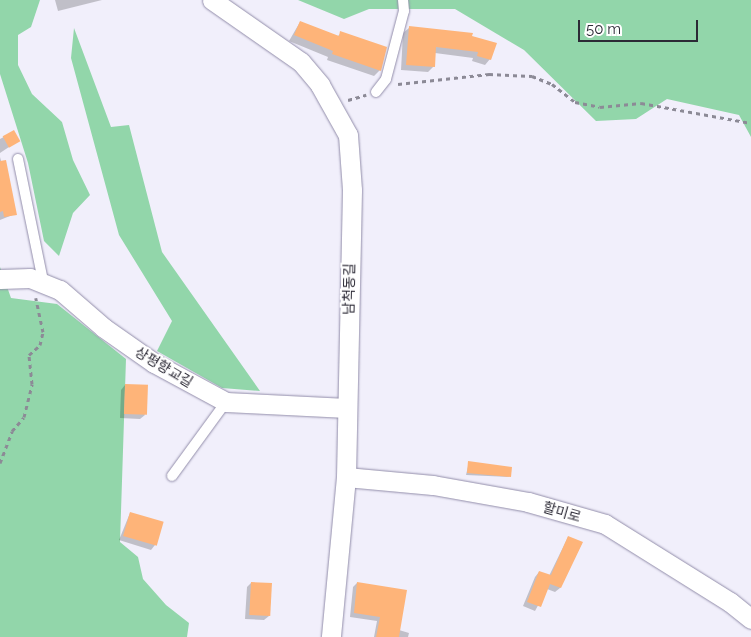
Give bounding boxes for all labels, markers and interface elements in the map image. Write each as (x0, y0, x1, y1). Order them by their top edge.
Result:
scale bar (581, 10, 701, 42)
text: 50 m (586, 20, 621, 38)
street label: 남척동길 (340, 263, 358, 315)
street label: 상평향교길 (132, 343, 196, 391)
street label: 할미로 (541, 499, 583, 525)

